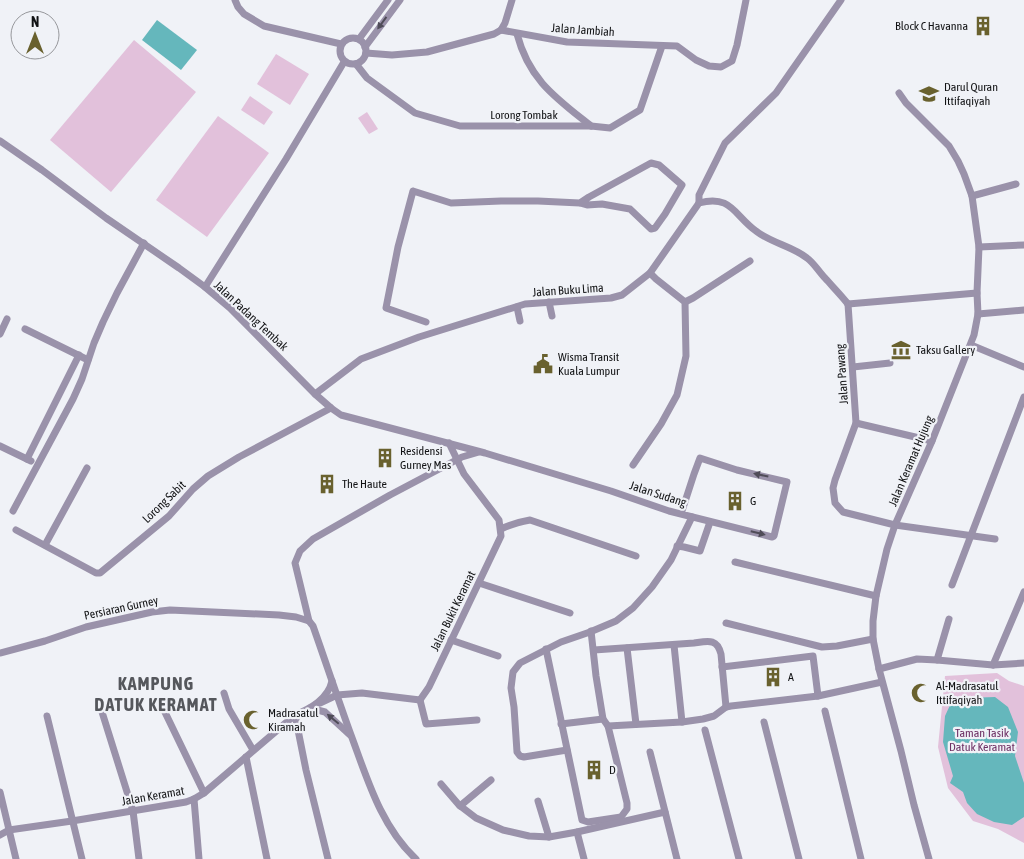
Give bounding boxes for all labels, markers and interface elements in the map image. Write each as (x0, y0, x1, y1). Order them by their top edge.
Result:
north arrow (10, 10, 60, 60)
text: N (31, 14, 39, 30)
building icon: Block C Havanna (972, 15, 994, 37)
one-way arrow (377, 16, 388, 29)
place label: Block C Havanna (895, 19, 968, 33)
street label: Jalan Jambiah (551, 21, 615, 39)
place label: Darul Quran Ittifaqiyah (944, 80, 998, 108)
school or university icon: Darul Quran Ittifaqiyah (918, 83, 940, 105)
street label: Lorong Tombak (490, 108, 558, 122)
street label: Jalan Padang Tembak (211, 278, 291, 354)
street label: Jalan Buku Lima (532, 281, 604, 299)
museum icon: Taksu Gallery (890, 339, 912, 361)
street label: Jalan Pawang (833, 343, 851, 405)
place label: Taksu Gallery (916, 343, 975, 357)
place label: Wisma Transit Kuala Lumpur (558, 350, 620, 378)
public building icon: Wisma Transit Kuala Lumpur (532, 353, 554, 375)
street label: Jalan Keramat Hujung (886, 413, 937, 508)
place label: Residensi Gurney Mas (400, 444, 451, 472)
building icon: Residensi Gurney Mas (374, 447, 396, 469)
one-way arrow (753, 471, 769, 479)
building icon: The Haute (316, 473, 338, 495)
place label: The Haute (342, 477, 387, 491)
street label: Lorong Sabit (139, 478, 189, 526)
street label: Jalan Sudang (628, 478, 689, 510)
building icon: G (724, 490, 746, 512)
place label: G (750, 494, 756, 508)
one-way arrow (750, 529, 765, 537)
street label: Jalan Bukit Keramat (428, 568, 479, 653)
street label: Persiaran Gurney (83, 593, 159, 623)
building icon: A (762, 666, 784, 688)
place label: A (788, 670, 794, 684)
district label: KAMPUNG DATUK KERAMAT (94, 673, 218, 715)
place label: Al-Madrasatul Ittifaqiyah (936, 679, 999, 707)
mosque icon: Al-Madrasatul Ittifaqiyah (910, 682, 932, 704)
place label: Madrasatul Kiramah (268, 706, 319, 734)
mosque icon: Madrasatul Kiramah (242, 709, 264, 731)
one-way arrow (327, 713, 340, 724)
park label: Taman Tasik Datuk Keramat (949, 726, 1016, 754)
building icon: D (583, 759, 605, 781)
place label: D (609, 763, 616, 777)
street label: Jalan Keramat (121, 784, 186, 808)

